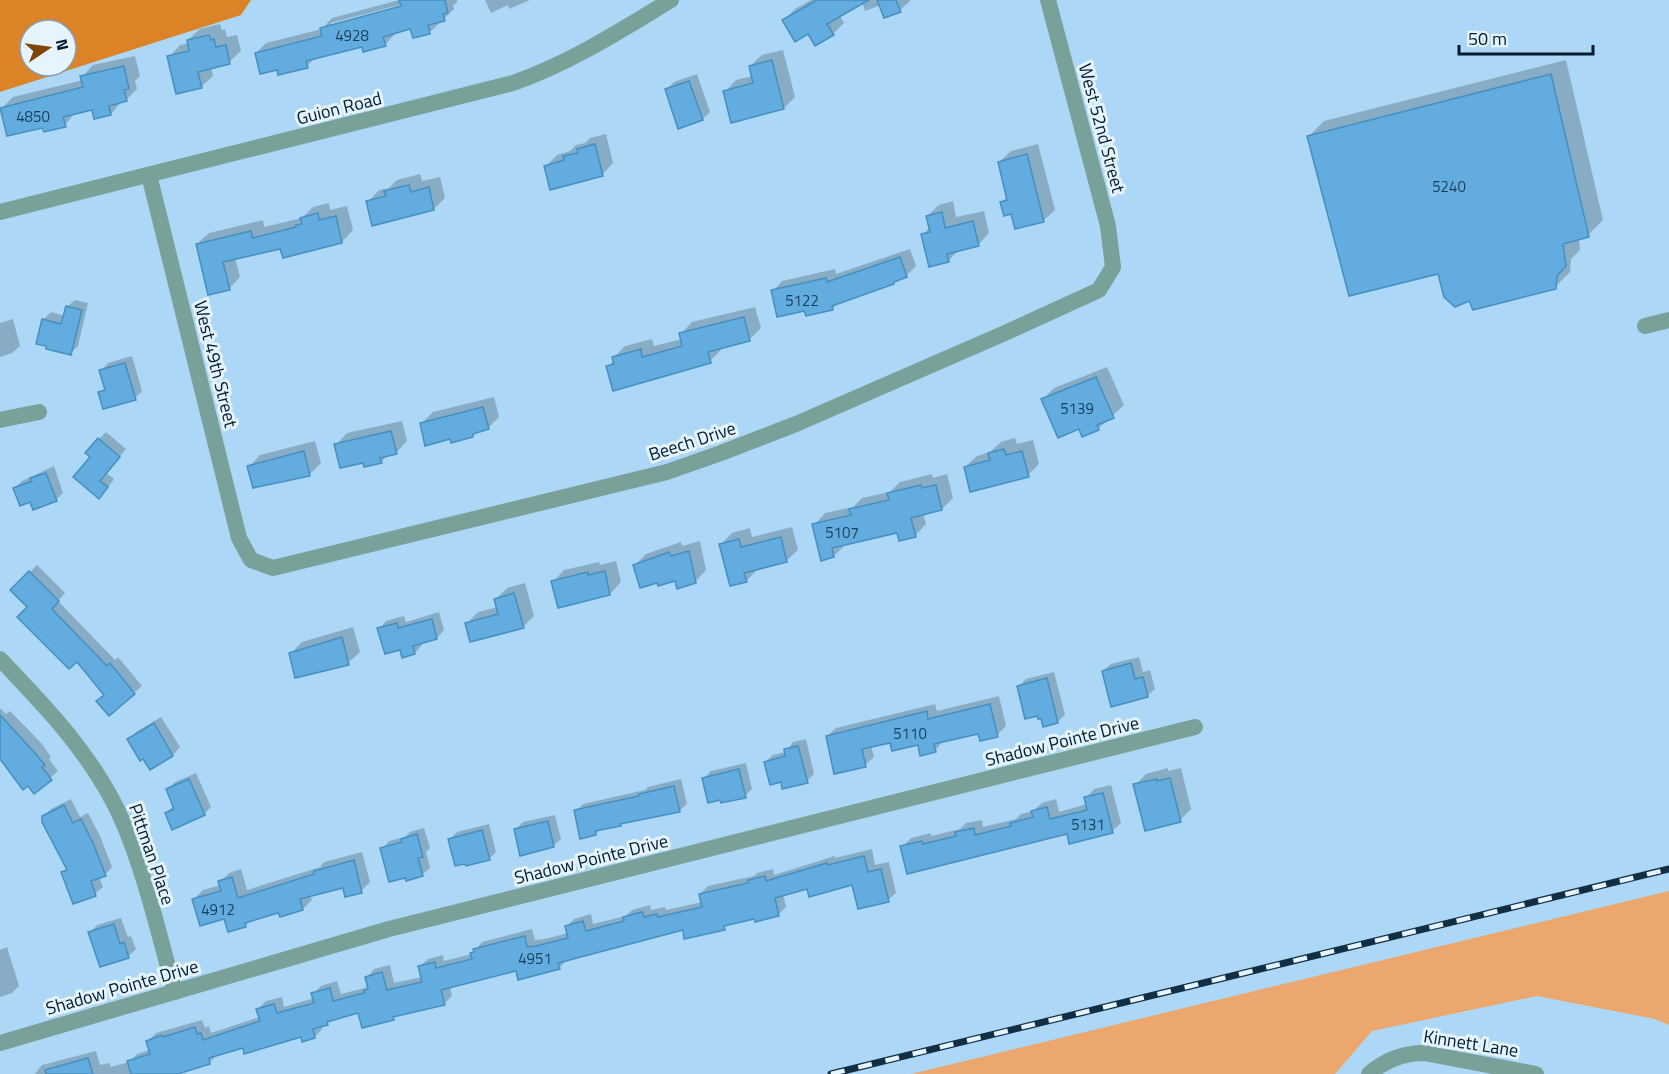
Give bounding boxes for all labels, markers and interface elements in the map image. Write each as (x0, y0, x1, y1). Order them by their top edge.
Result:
north arrow (18, 18, 78, 78)
scale bar (1459, 18, 1592, 56)
house number: 4928 (335, 24, 369, 47)
text: 50 m (1468, 25, 1507, 52)
text: N (50, 37, 76, 53)
street label: West 52nd Street (1072, 60, 1132, 196)
street label: Guion Road (294, 84, 384, 132)
house number: 4850 (16, 105, 50, 128)
house number: 5240 (1432, 175, 1466, 198)
house number: 5122 (785, 289, 819, 312)
street label: West 49th Street (187, 298, 245, 431)
house number: 5139 (1060, 397, 1094, 420)
street label: Beech Drive (645, 414, 739, 468)
house number: 5107 (825, 521, 859, 544)
street label: Shadow Pointe Drive (982, 709, 1142, 773)
house number: 5110 (893, 722, 927, 745)
street label: Pittman Place (122, 800, 182, 908)
house number: 5131 (1071, 813, 1105, 836)
street label: Shadow Pointe Drive (511, 827, 671, 891)
house number: 4912 (201, 898, 235, 921)
house number: 4951 (518, 947, 552, 970)
street label: Shadow Pointe Drive (43, 952, 201, 1022)
street label: Kinnett Lane (1422, 1022, 1520, 1064)

